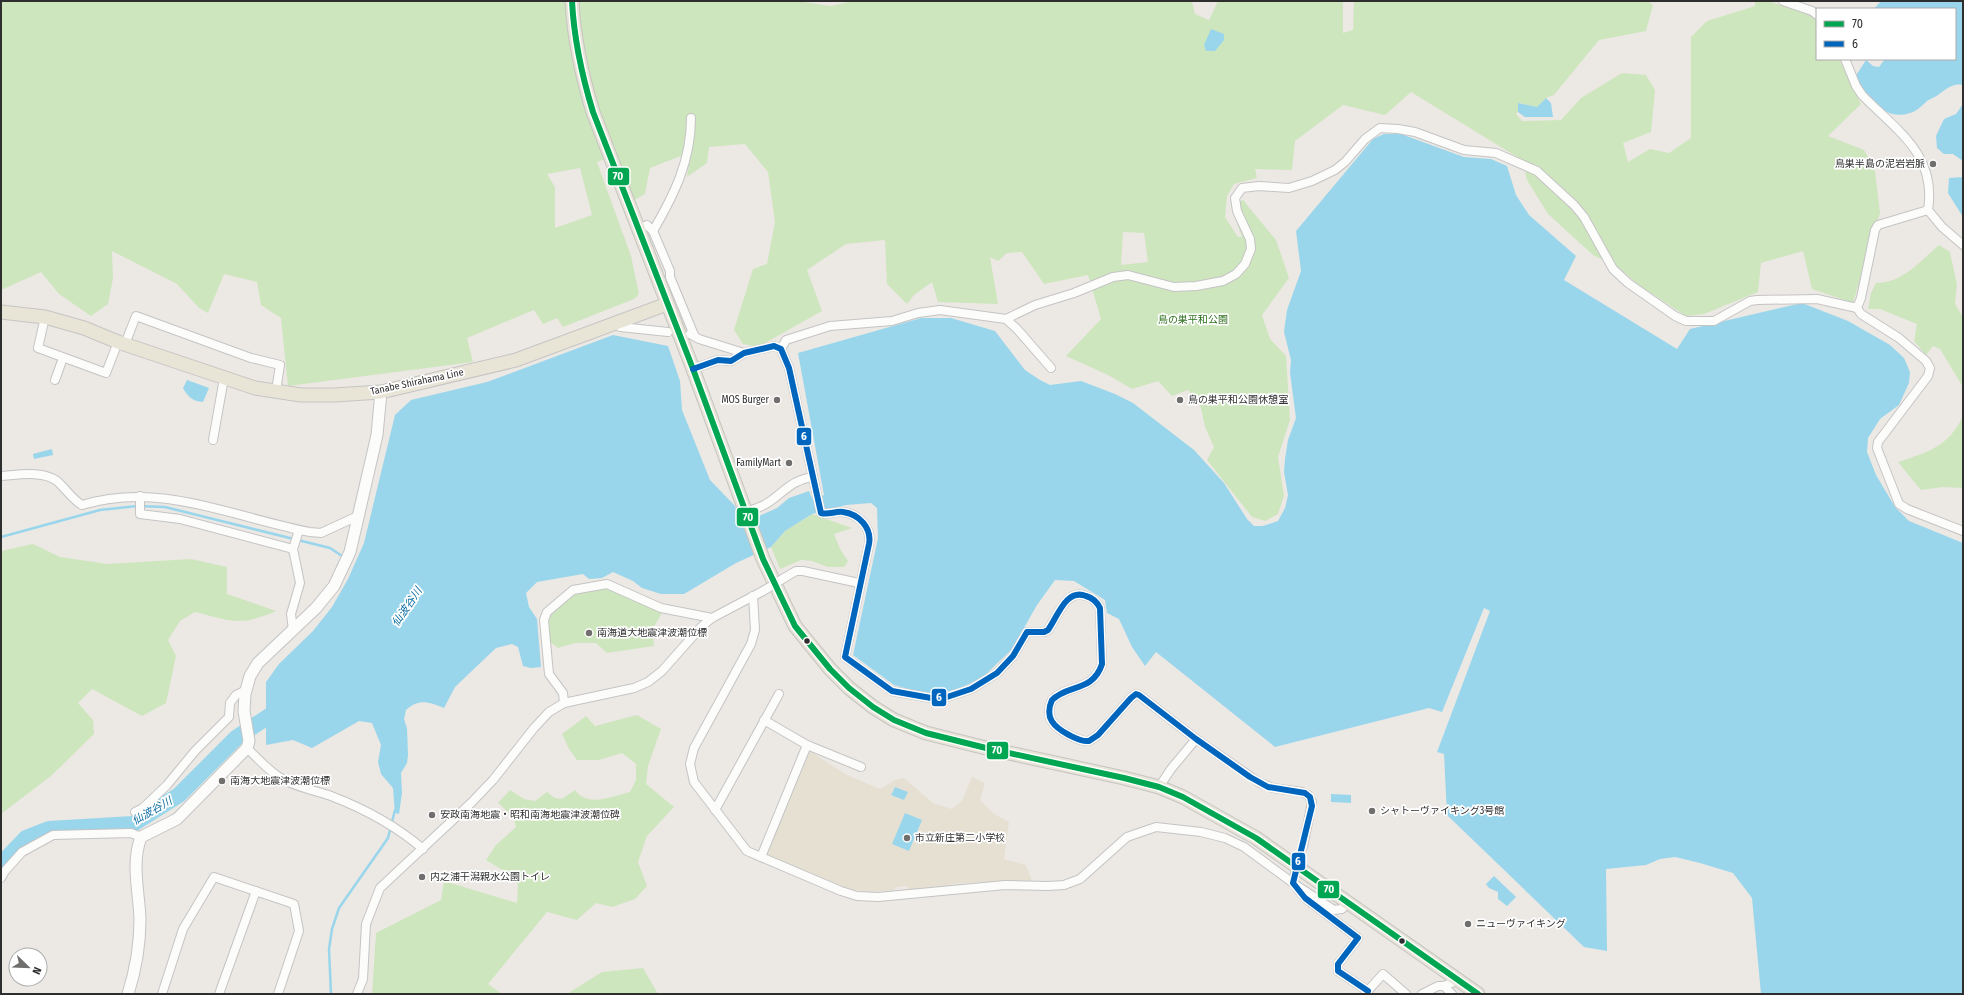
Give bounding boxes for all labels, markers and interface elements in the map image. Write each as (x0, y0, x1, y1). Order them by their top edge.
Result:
legend (1816, 8, 1956, 60)
text: 70 (1852, 17, 1863, 31)
text: 6 (1852, 37, 1858, 51)
place label: 鳥巣半島の泥岩岩脈 (1835, 158, 1925, 170)
marker: 鳥巣半島の泥岩岩脈 (1928, 159, 1938, 169)
line badge: 70 (607, 167, 630, 186)
text: 70 (613, 170, 623, 183)
park label: 鳥の巣平和公園 (1158, 314, 1228, 326)
street label: Tanabe Shirahama Line (369, 366, 465, 398)
place label: MOS Burger (721, 394, 770, 406)
place label: 鳥の巣平和公園休憩室 (1188, 394, 1288, 406)
marker: MOS Burger (772, 395, 782, 405)
marker: 鳥の巣平和公園休憩室 (1175, 395, 1185, 405)
line badge: 6 (796, 427, 812, 446)
text: 6 (801, 430, 807, 443)
place label: FamilyMart (736, 457, 782, 469)
marker: FamilyMart (784, 458, 794, 468)
line badge: 70 (736, 507, 759, 527)
text: 70 (743, 511, 753, 524)
water label: 仙波谷川 (389, 584, 425, 629)
place label: 南海道大地震津波潮位標 (597, 627, 707, 639)
marker: 南海道大地震津波潮位標 (584, 628, 594, 638)
unlabelled marker (802, 636, 812, 646)
line badge: 6 (931, 688, 947, 707)
text: 6 (936, 691, 942, 704)
line badge: 70 (986, 741, 1009, 760)
text: 70 (992, 744, 1002, 757)
place label: 南海大地震津波潮位標 (230, 775, 330, 787)
marker: 南海大地震津波潮位標 (217, 776, 227, 786)
water label: 仙波谷川 (130, 794, 175, 828)
place label: シャトーヴァイキング3号館 (1380, 805, 1504, 817)
marker: シャトーヴァイキング3号館 (1367, 806, 1377, 816)
place label: 安政南海地震・昭和南海地震津波潮位碑 (440, 809, 620, 821)
marker: 安政南海地震・昭和南海地震津波潮位碑 (427, 810, 437, 820)
place label: 市立新庄第二小学校 (915, 832, 1005, 844)
marker: 市立新庄第二小学校 (902, 833, 912, 843)
line badge: 6 (1291, 852, 1306, 871)
text: 6 (1295, 855, 1301, 868)
place label: 内之浦干潟親水公園トイレ (430, 871, 550, 883)
marker: 内之浦干潟親水公園トイレ (417, 872, 427, 882)
line badge: 70 (1317, 880, 1340, 899)
text: 70 (1324, 883, 1334, 896)
place label: ニューヴァイキング (1476, 918, 1566, 930)
marker: ニューヴァイキング (1463, 919, 1473, 929)
unlabelled marker (1397, 936, 1407, 946)
north arrow (8, 947, 48, 987)
text: N (29, 965, 44, 976)

